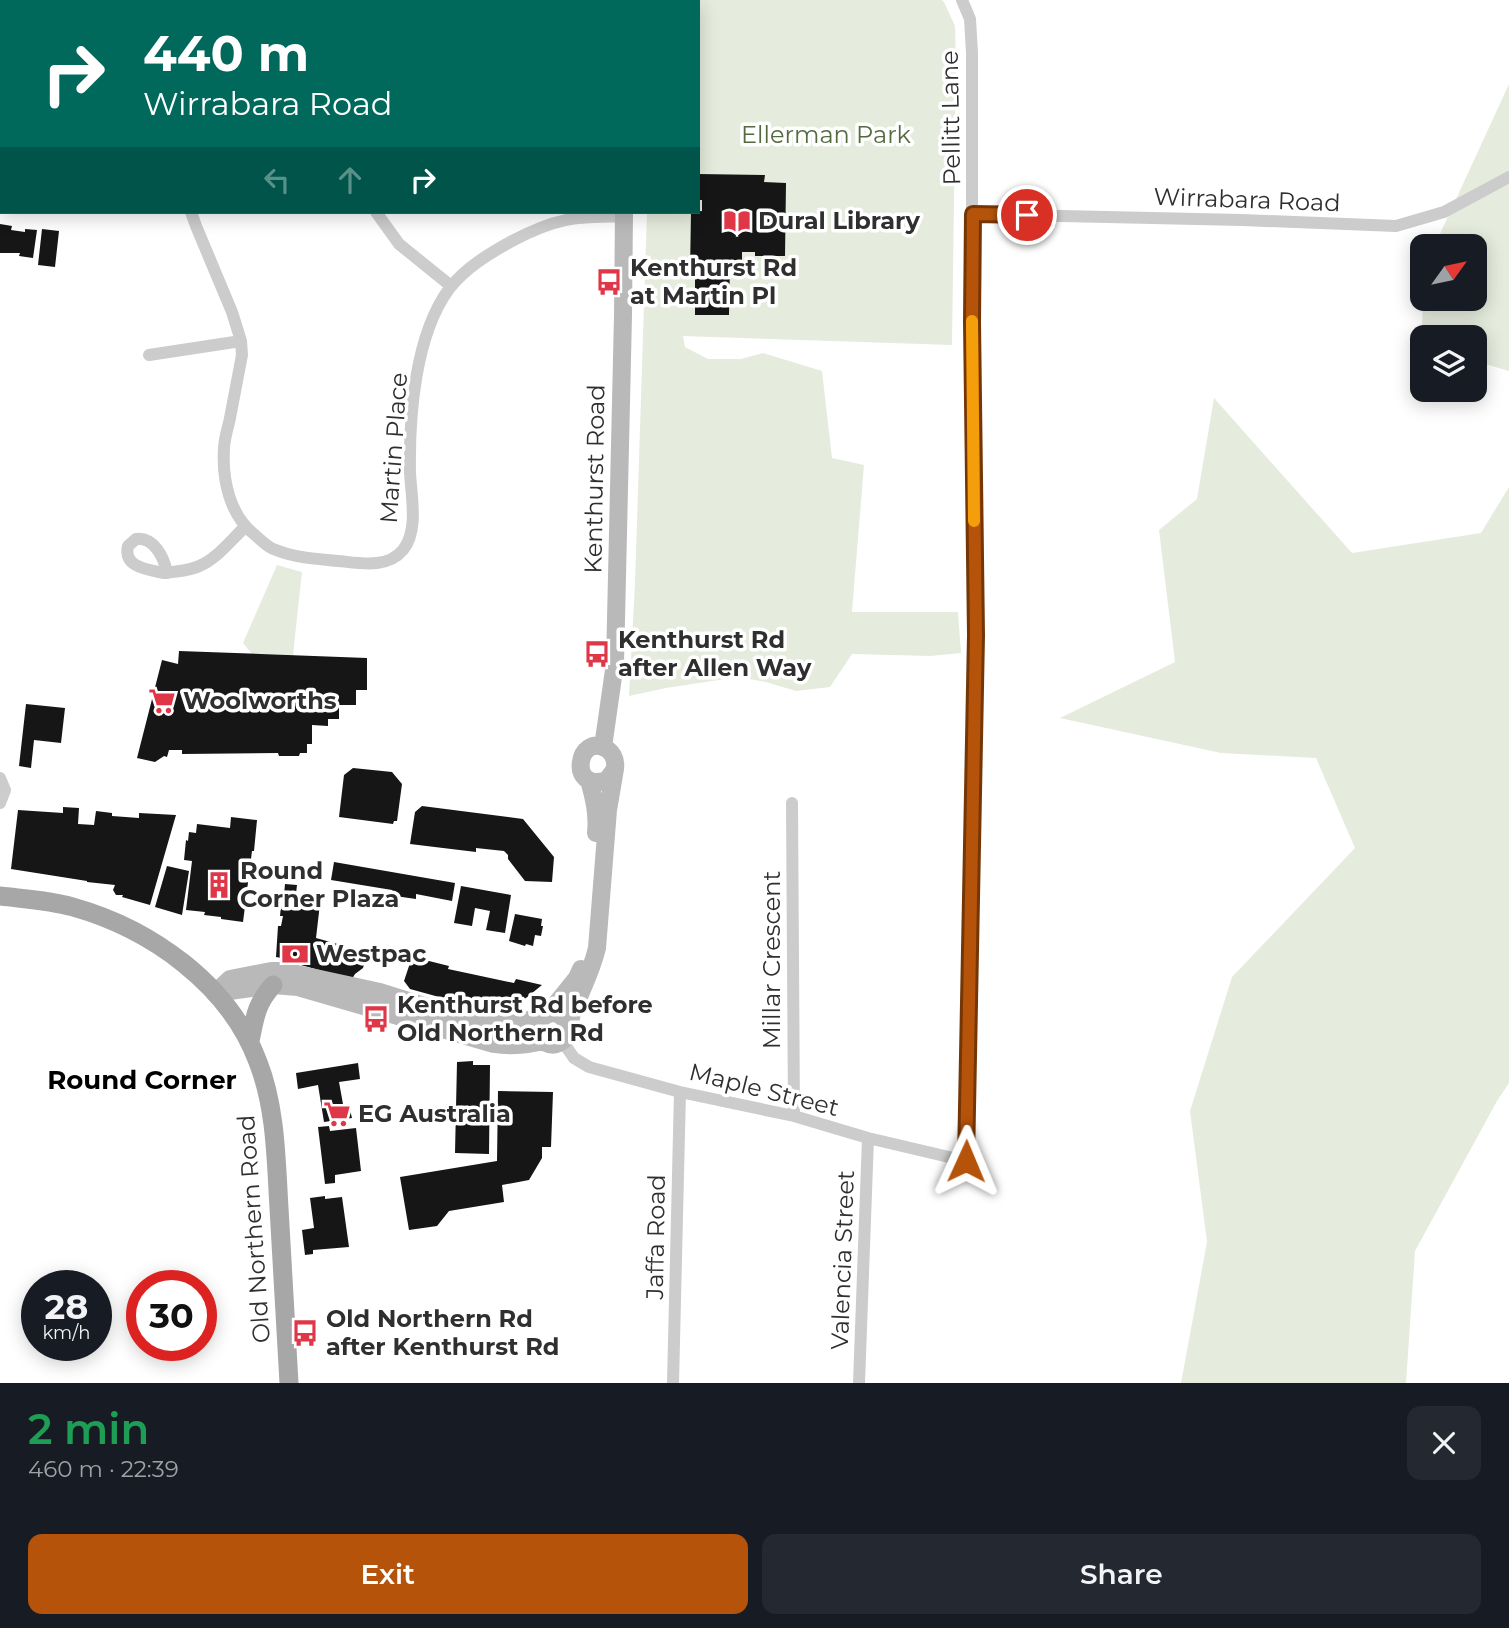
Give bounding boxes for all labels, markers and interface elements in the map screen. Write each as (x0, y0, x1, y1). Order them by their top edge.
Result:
text: 440 m (143, 24, 309, 83)
icon: right (28, 28, 119, 119)
street label: Pellitt Lane (935, 50, 966, 186)
text: Wirrabara Road (143, 84, 393, 123)
park label: Ellerman Park (741, 120, 912, 149)
icon: left (258, 161, 296, 199)
icon: ahead (331, 161, 369, 199)
icon: right (404, 161, 442, 199)
street label: Wirrabara Road (1153, 182, 1341, 217)
pin (997, 185, 1057, 245)
icon: arrive (1008, 196, 1046, 234)
library icon: Dural Library (722, 206, 752, 236)
place label: Dural Library (758, 206, 920, 235)
north arrow (1410, 234, 1488, 312)
map controls (1410, 234, 1487, 402)
place label: Kenthurst Rd at Martin Pl (630, 253, 797, 310)
bus stop icon: Kenthurst Rd at Martin Pl (594, 267, 624, 297)
button: layers (1410, 325, 1487, 402)
street label: Martin Place (374, 371, 413, 525)
street label: Kenthurst Road (578, 384, 611, 574)
place label: Kenthurst Rd after Allen Way (618, 625, 812, 682)
bus stop icon: Kenthurst Rd after Allen Way (582, 639, 612, 669)
supermarket icon: Woolworths (147, 686, 177, 716)
place label: Woolworths (183, 686, 337, 715)
place label: Round Corner Plaza (240, 856, 399, 913)
building icon: Round Corner Plaza (204, 870, 234, 900)
street label: Millar Crescent (757, 870, 786, 1049)
bank icon: Westpac (280, 939, 310, 969)
place label: Westpac (316, 939, 426, 968)
place label: Kenthurst Rd before Old Northern Rd (397, 990, 653, 1047)
bus stop icon: Kenthurst Rd before Old Northern Rd (361, 1004, 391, 1034)
street label: Maple Street (686, 1057, 842, 1122)
district label: Round Corner (47, 1064, 237, 1096)
supermarket icon: EG Australia (322, 1099, 352, 1129)
place label: EG Australia (358, 1099, 511, 1128)
street label: Old Northern Road (231, 1114, 276, 1344)
position arrow (929, 1124, 1003, 1198)
street label: Valencia Street (825, 1170, 860, 1350)
street label: Jaffa Road (640, 1174, 671, 1301)
speed limit sign: 30 (126, 1270, 217, 1361)
text: 28 (45, 1285, 88, 1328)
place label: Old Northern Rd after Kenthurst Rd (326, 1304, 559, 1361)
bus stop icon: Old Northern Rd after Kenthurst Rd (290, 1318, 320, 1348)
text: km/h (42, 1322, 91, 1344)
text: 2 min (28, 1403, 149, 1455)
button: close (1407, 1406, 1481, 1480)
text: 460 m · 22:39 (28, 1455, 179, 1483)
button: Exit (28, 1534, 748, 1614)
button: Share (762, 1534, 1481, 1614)

